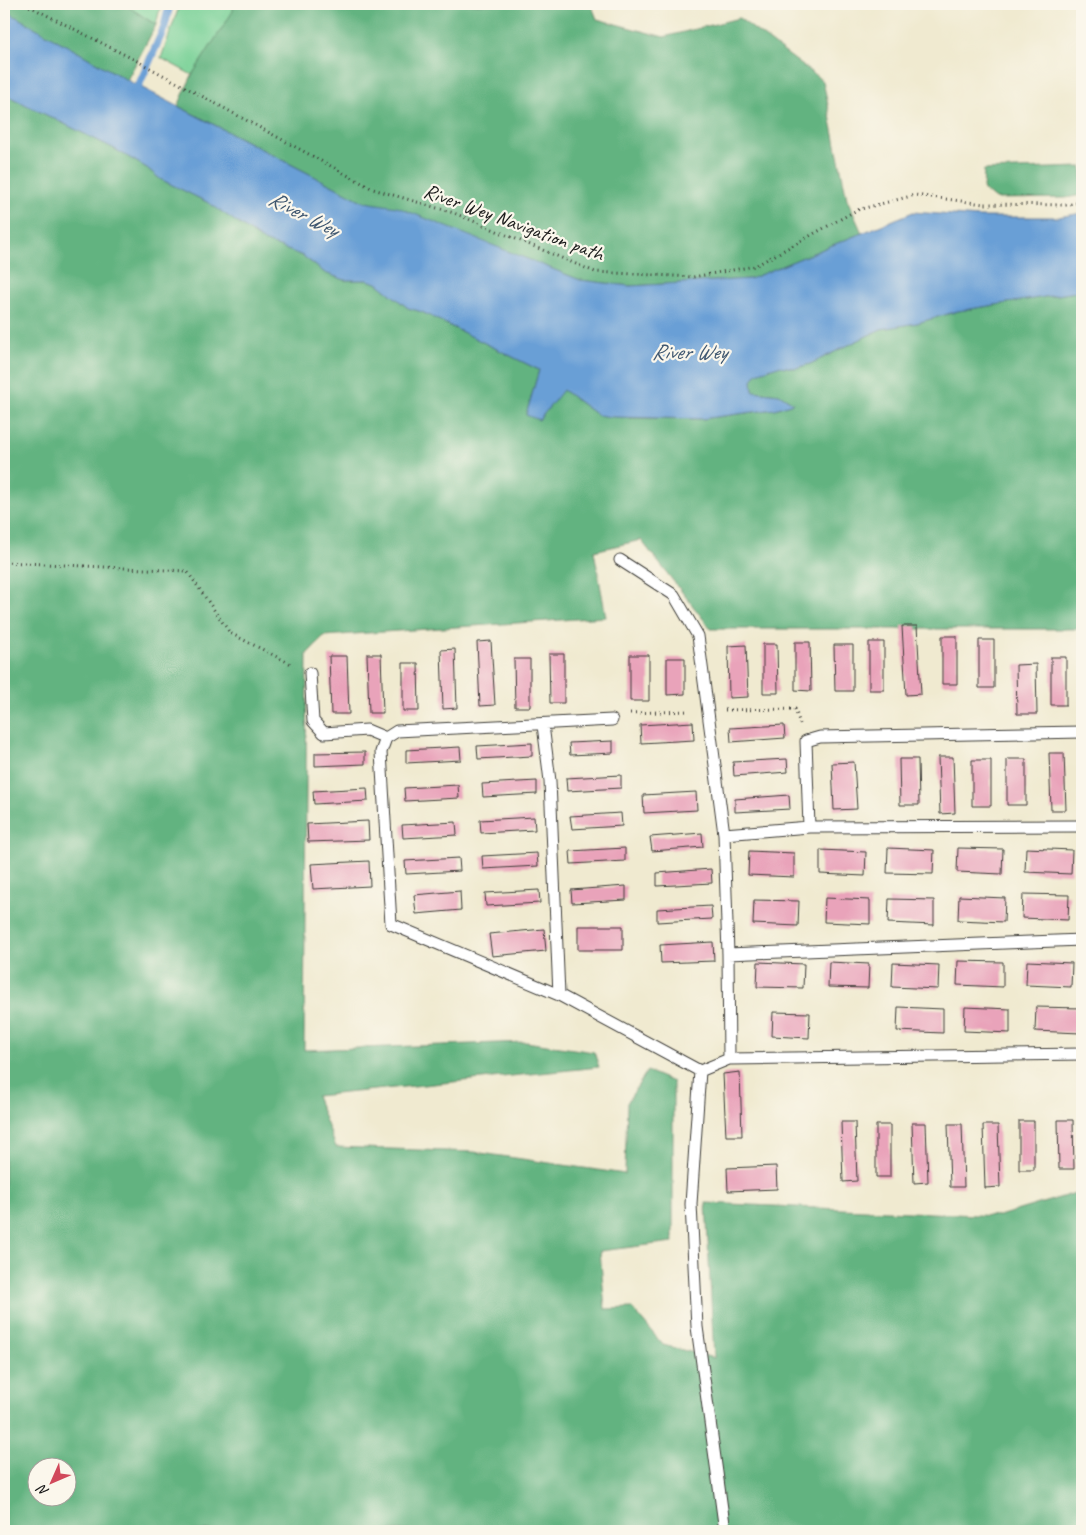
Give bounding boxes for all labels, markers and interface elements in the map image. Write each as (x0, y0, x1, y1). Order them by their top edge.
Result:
street label: River Wey Navigation path (420, 177, 609, 267)
water label: River Wey (264, 185, 346, 245)
water label: River Wey (652, 338, 730, 366)
north arrow (28, 1458, 78, 1508)
text: N (32, 1480, 52, 1500)

